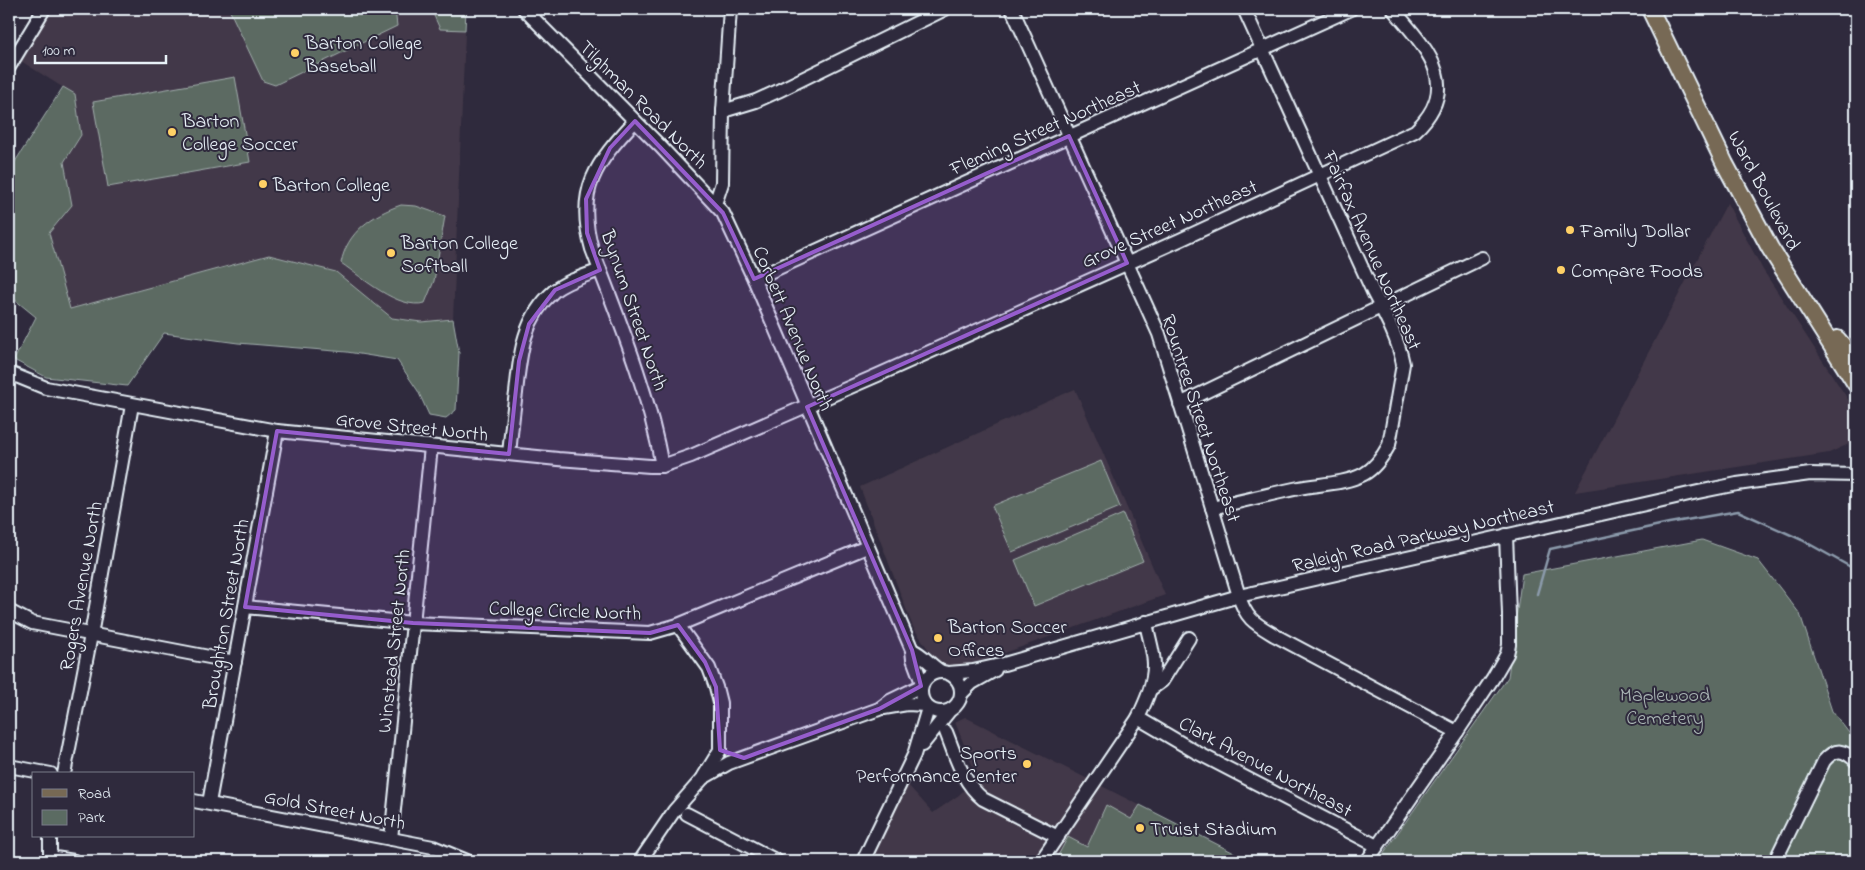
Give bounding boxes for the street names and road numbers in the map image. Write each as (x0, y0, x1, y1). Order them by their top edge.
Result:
street label: Tilghman Road North (570, 35, 713, 178)
street label: Fleming Street Northeast (945, 74, 1147, 186)
street label: Ward Boulevard (1719, 126, 1807, 256)
street label: Fairfax Avenue Northeast (1313, 146, 1428, 356)
street label: Grove Street Northeast (1077, 173, 1263, 277)
street label: Bynum Street North (591, 226, 674, 395)
street label: Corbett Avenue North (744, 242, 840, 416)
street label: Rountree Street Northeast (1152, 311, 1247, 527)
street label: Grove Street North (334, 406, 489, 451)
street label: Raleigh Road Parkway Northeast (1290, 493, 1558, 583)
street label: Rogers Avenue North (53, 499, 113, 674)
street label: Broughton Street North (196, 517, 259, 713)
street label: Winstead Street North (371, 548, 420, 735)
street label: College Circle North (488, 595, 642, 631)
street label: Clark Avenue Northeast (1173, 710, 1357, 826)
street label: Gold Street North (261, 784, 408, 839)

